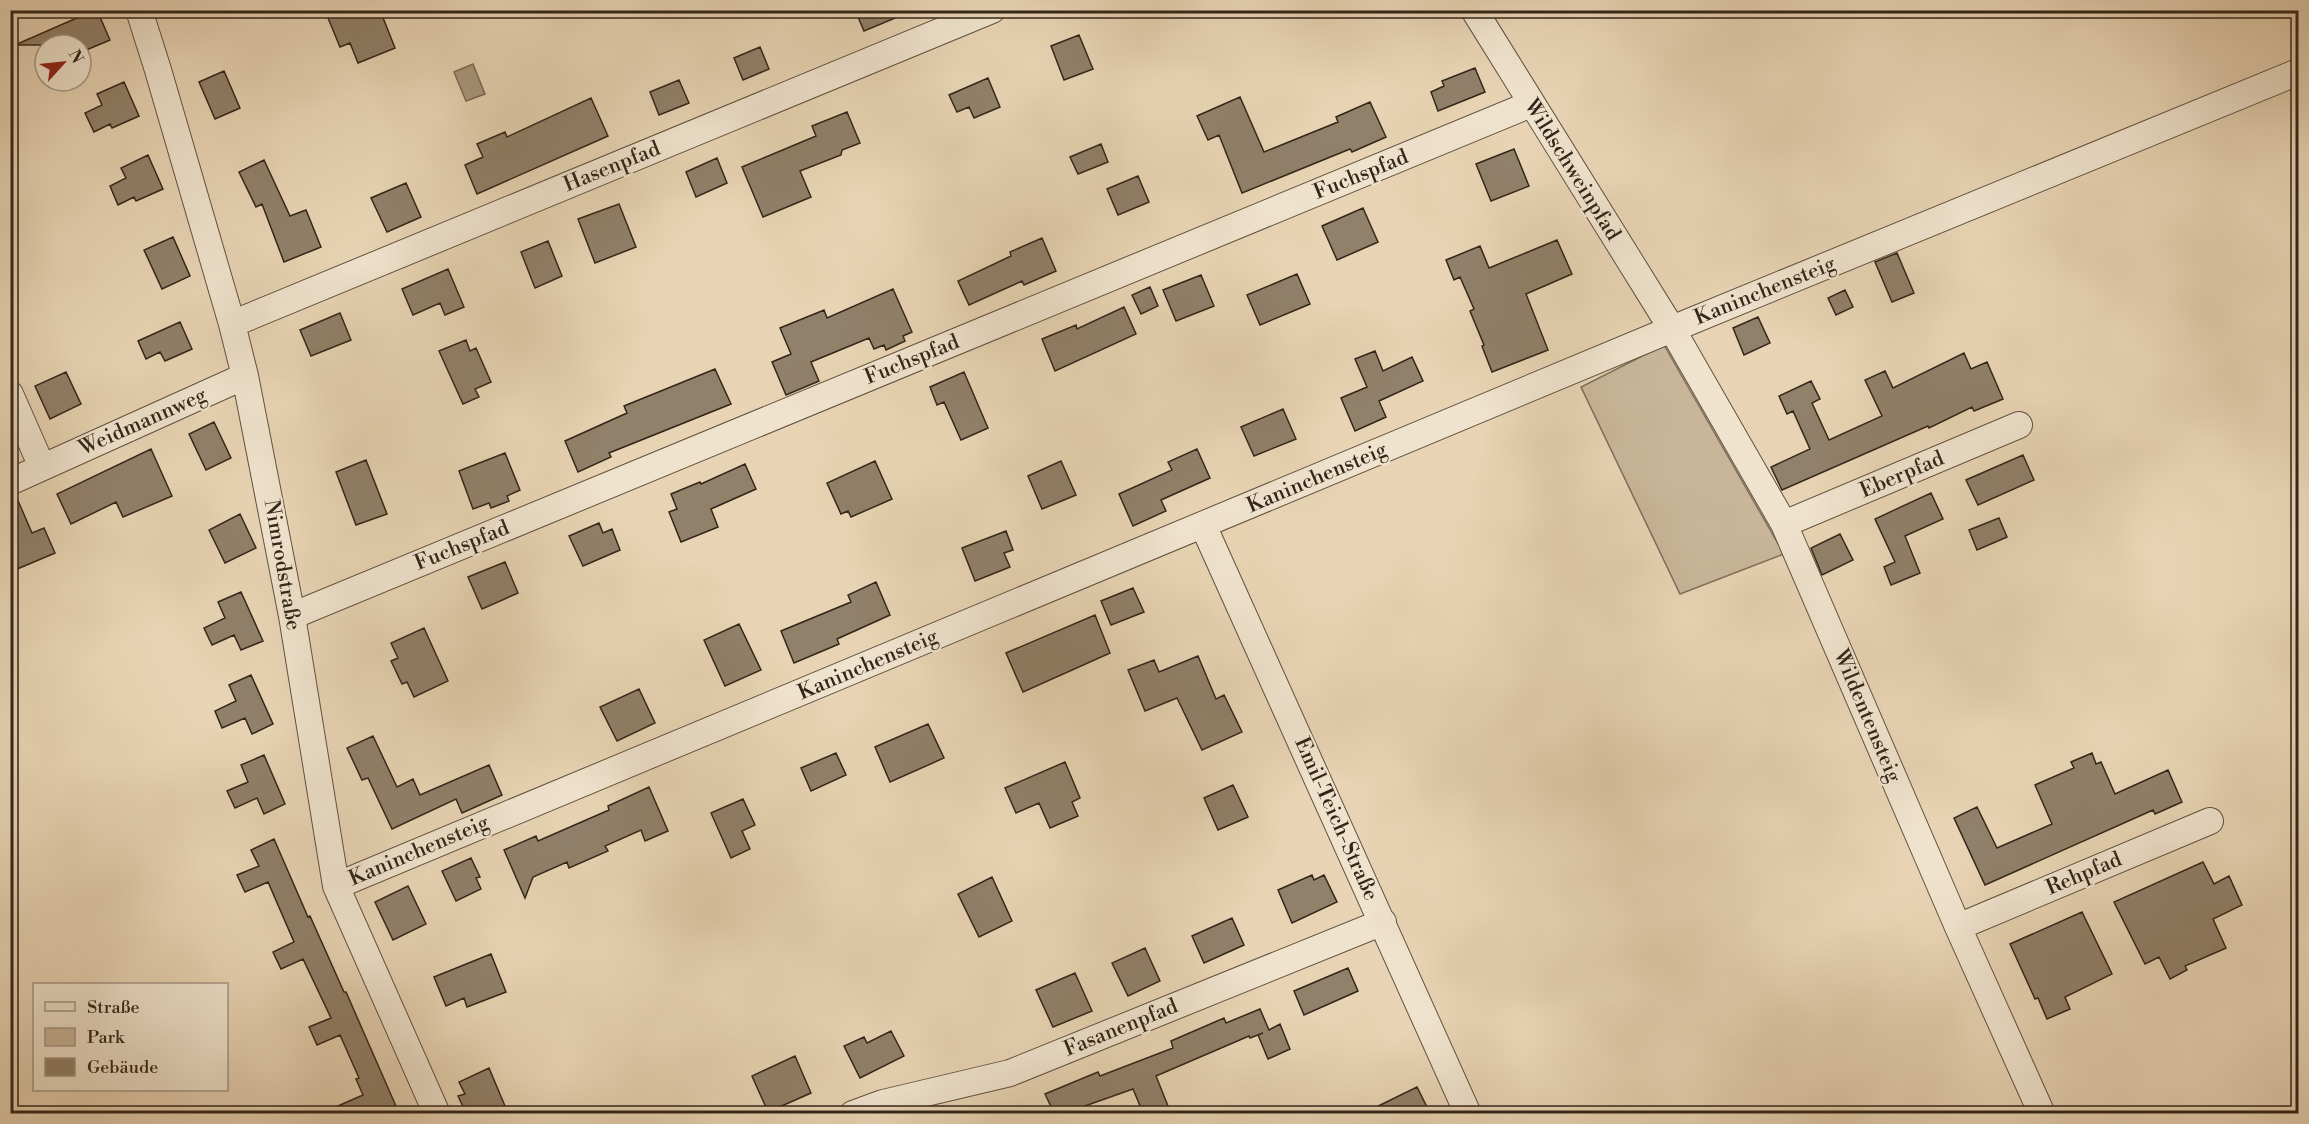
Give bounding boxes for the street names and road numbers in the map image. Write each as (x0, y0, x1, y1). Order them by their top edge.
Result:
street label: Wildschweinpfad (1518, 94, 1626, 246)
street label: Hasenpfad (560, 136, 664, 198)
street label: Fuchspfad (1310, 144, 1412, 206)
street label: Kaninchensteig (1691, 251, 1839, 331)
street label: Fuchspfad (861, 329, 963, 391)
street label: Weidmannweg (74, 382, 211, 462)
street label: Kaninchensteig (1243, 437, 1391, 519)
street label: Eberpfad (1856, 446, 1948, 504)
street label: Nimrodstraße (258, 498, 306, 632)
street label: Fuchspfad (411, 515, 513, 577)
street label: Kaninchensteig (794, 624, 942, 706)
street label: Wildentensteig (1827, 645, 1907, 787)
street label: Emil-Teich-Straße (1288, 733, 1384, 905)
street label: Kaninchensteig (345, 810, 493, 892)
street label: Rehpfad (2042, 846, 2126, 902)
street label: Fasanenpfad (1060, 993, 1182, 1063)

